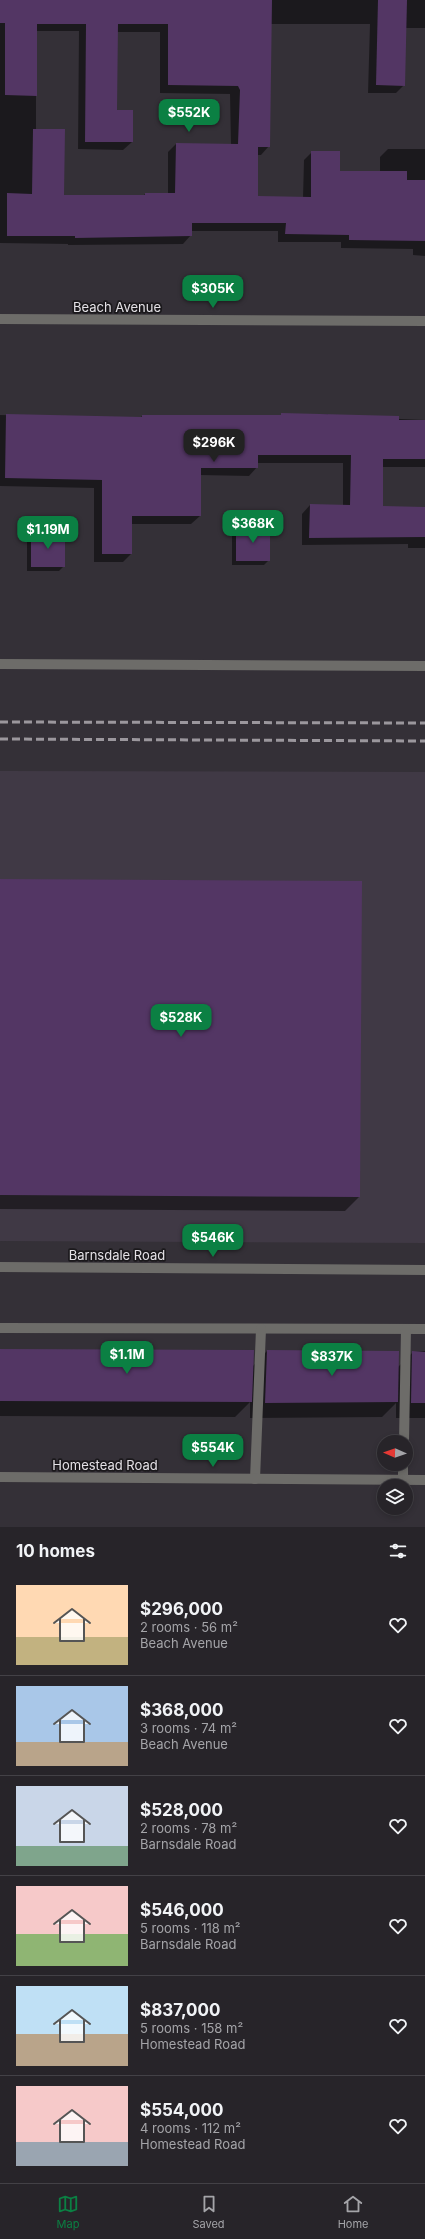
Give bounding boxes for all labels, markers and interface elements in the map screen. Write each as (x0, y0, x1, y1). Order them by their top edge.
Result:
pin: $552K (161, 99, 217, 133)
text: $552K (168, 104, 210, 120)
pin: $305K (185, 275, 241, 309)
text: $305K (191, 280, 235, 296)
street label: Beach Avenue (73, 299, 161, 315)
pin: $296K (186, 429, 242, 463)
text: $296K (193, 434, 235, 450)
pin: $368K (225, 510, 281, 544)
text: $368K (231, 515, 275, 531)
pin: $1.19M (15, 516, 81, 550)
text: $1.19M (26, 521, 70, 537)
pin: $528K (153, 1004, 209, 1038)
text: $528K (160, 1009, 202, 1025)
pin: $546K (185, 1224, 241, 1258)
text: $546K (191, 1229, 235, 1245)
street label: Barnsdale Road (69, 1247, 165, 1263)
pin: $1.1M (99, 1341, 155, 1375)
pin: $837K (304, 1343, 360, 1377)
text: $1.1M (109, 1346, 145, 1362)
text: $837K (311, 1348, 353, 1364)
pin: $554K (185, 1434, 241, 1468)
north arrow (377, 1435, 413, 1471)
map controls (377, 1435, 413, 1515)
text: $554K (191, 1439, 235, 1455)
street label: Homestead Road (52, 1457, 158, 1473)
button: layers (377, 1479, 413, 1515)
icon: filters (387, 1540, 409, 1562)
text: 10 homes (16, 1541, 95, 1561)
text: $296,000 (140, 1599, 223, 1619)
icon: home (48, 1601, 96, 1649)
icon: heart (387, 1614, 409, 1636)
text: 2 rooms · 56 m² (140, 1619, 238, 1635)
text: Beach Avenue (140, 1635, 228, 1651)
text: $368,000 (140, 1700, 223, 1720)
icon: home (48, 1702, 96, 1750)
icon: heart (387, 1715, 409, 1737)
text: 3 rooms · 74 m² (140, 1720, 237, 1736)
text: Beach Avenue (140, 1736, 228, 1752)
text: $528,000 (140, 1800, 223, 1820)
icon: home (48, 1802, 96, 1850)
icon: heart (387, 1815, 409, 1837)
text: 2 rooms · 78 m² (140, 1820, 237, 1836)
text: Barnsdale Road (140, 1836, 236, 1852)
text: $546,000 (140, 1900, 224, 1920)
icon: home (48, 1902, 96, 1950)
icon: heart (387, 1915, 409, 1937)
text: 5 rooms · 118 m² (140, 1920, 241, 1936)
text: Barnsdale Road (140, 1936, 236, 1952)
text: $837,000 (140, 2000, 221, 2020)
icon: home (48, 2002, 96, 2050)
icon: heart (387, 2015, 409, 2037)
text: 5 rooms · 158 m² (140, 2020, 243, 2036)
text: Homestead Road (140, 2036, 245, 2052)
text: $554,000 (140, 2100, 223, 2120)
icon: home (48, 2102, 96, 2150)
icon: heart (387, 2115, 409, 2137)
text: 4 rooms · 112 m² (140, 2120, 241, 2136)
text: Homestead Road (140, 2136, 245, 2152)
tab: Map (57, 2193, 79, 2231)
tab: Saved (192, 2193, 225, 2231)
tab: Home (338, 2193, 368, 2231)

